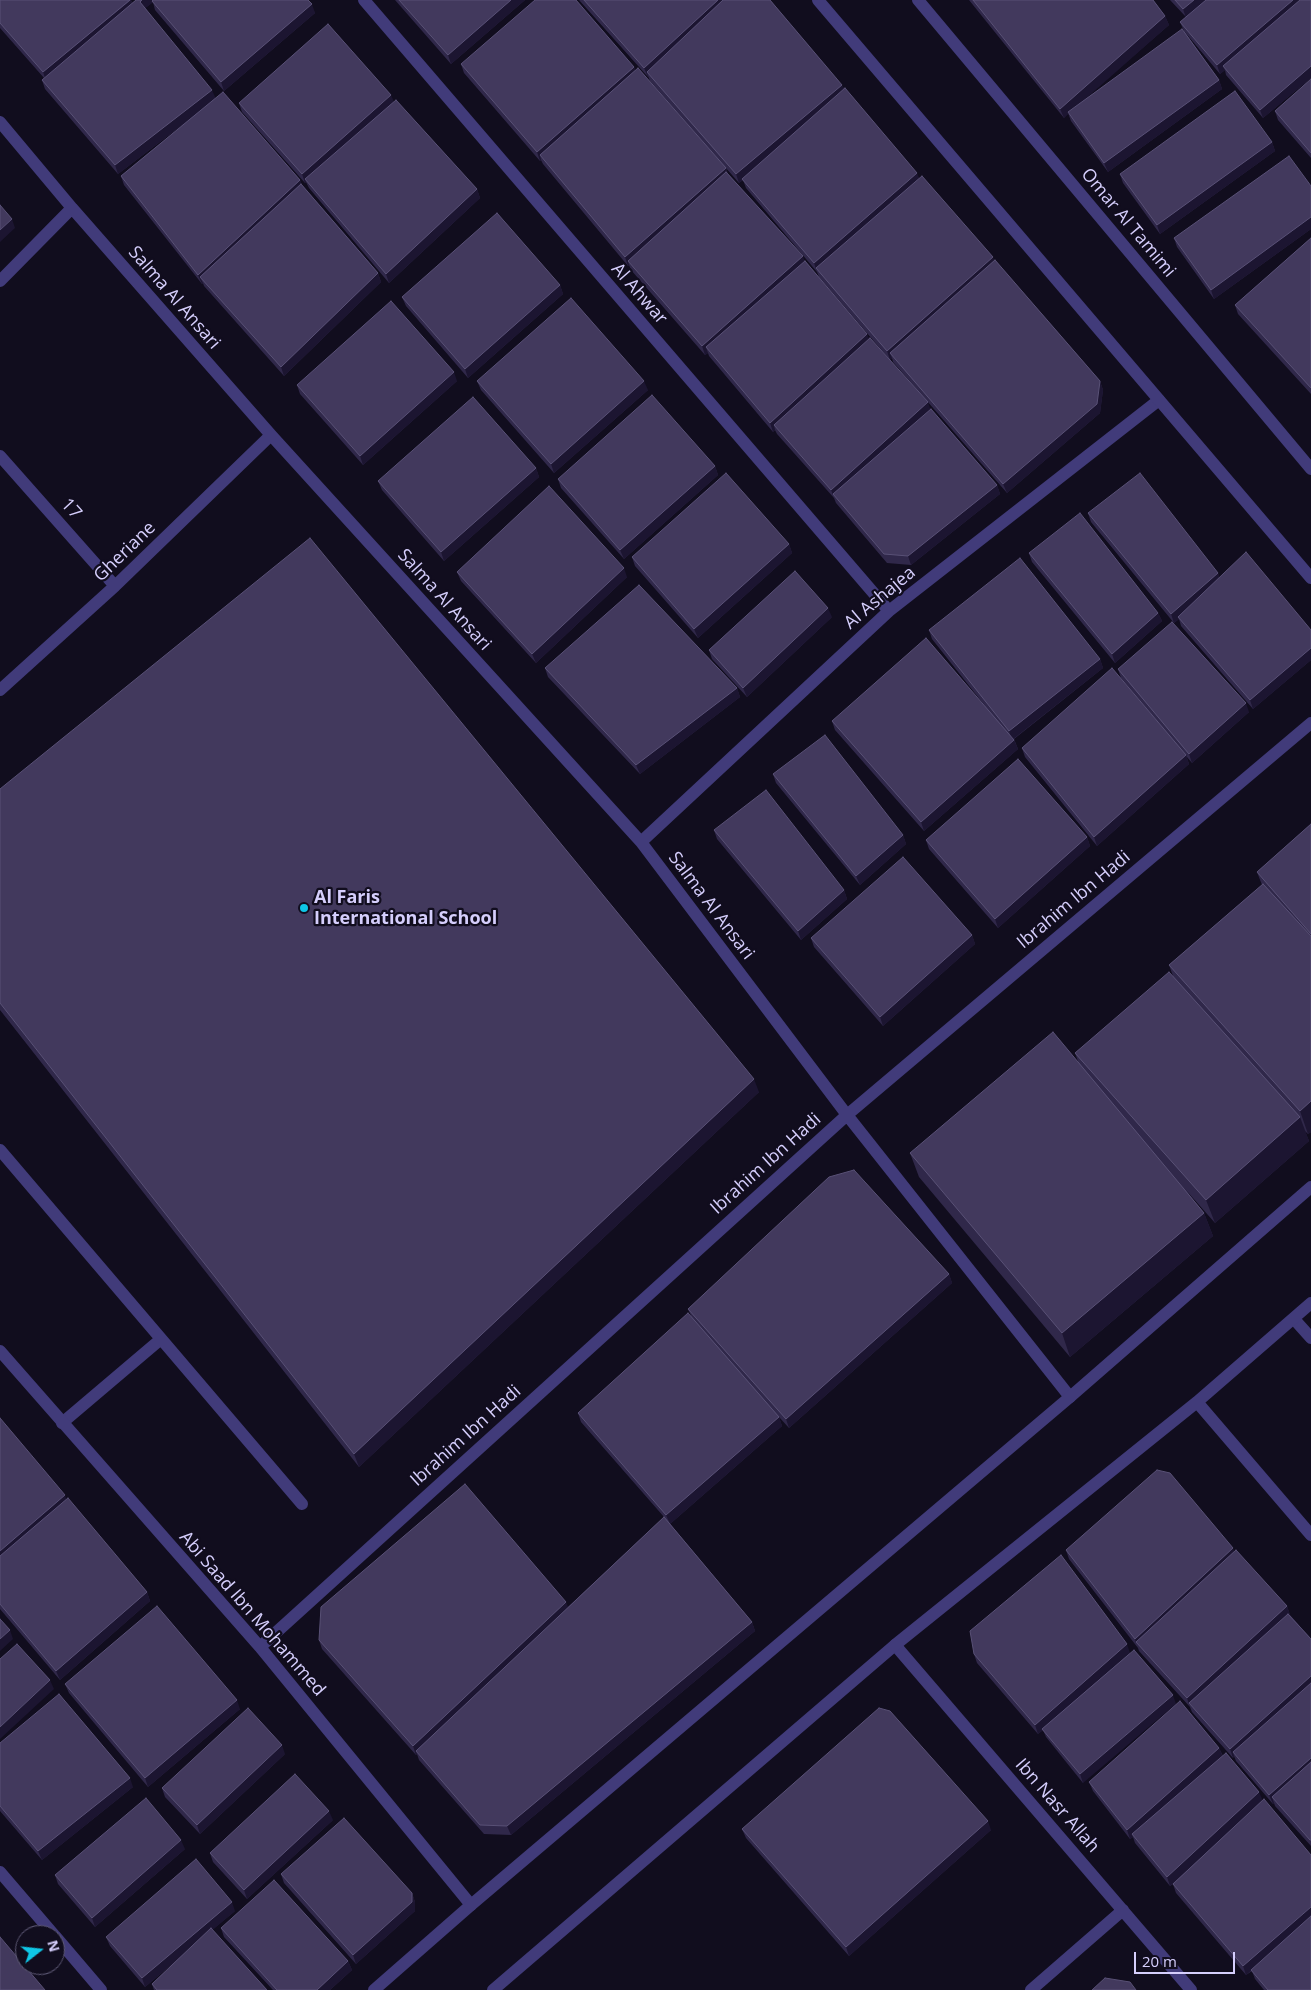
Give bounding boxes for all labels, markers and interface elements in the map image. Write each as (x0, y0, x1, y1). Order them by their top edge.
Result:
street label: Omar Al Tamimi (1076, 164, 1180, 282)
street label: Salma Al Ansari (123, 242, 225, 354)
street label: Al Ahwar (606, 259, 672, 329)
street label: 17 (56, 494, 86, 524)
street label: Gheriane (90, 517, 160, 587)
street label: Salma Al Ansari (393, 545, 495, 655)
street label: Al Ashajea (840, 562, 920, 634)
street label: Ibrahim Ibn Hadi (1013, 846, 1135, 954)
street label: Salma Al Ansari (663, 848, 759, 964)
place label: Al Faris International School (314, 887, 497, 930)
marker: Al Faris International School (298, 902, 310, 914)
street label: Ibrahim Ibn Hadi (706, 1109, 826, 1219)
street label: Ibrahim Ibn Hadi (406, 1381, 526, 1491)
street label: Abi Saad Ibn Mohammed (174, 1527, 330, 1701)
street label: Ibn Nasr Allah (1010, 1755, 1104, 1857)
north arrow (15, 1925, 65, 1975)
text: N (43, 1938, 65, 1954)
scale bar (1136, 1942, 1237, 1974)
text: 20 m (1142, 1951, 1177, 1971)

